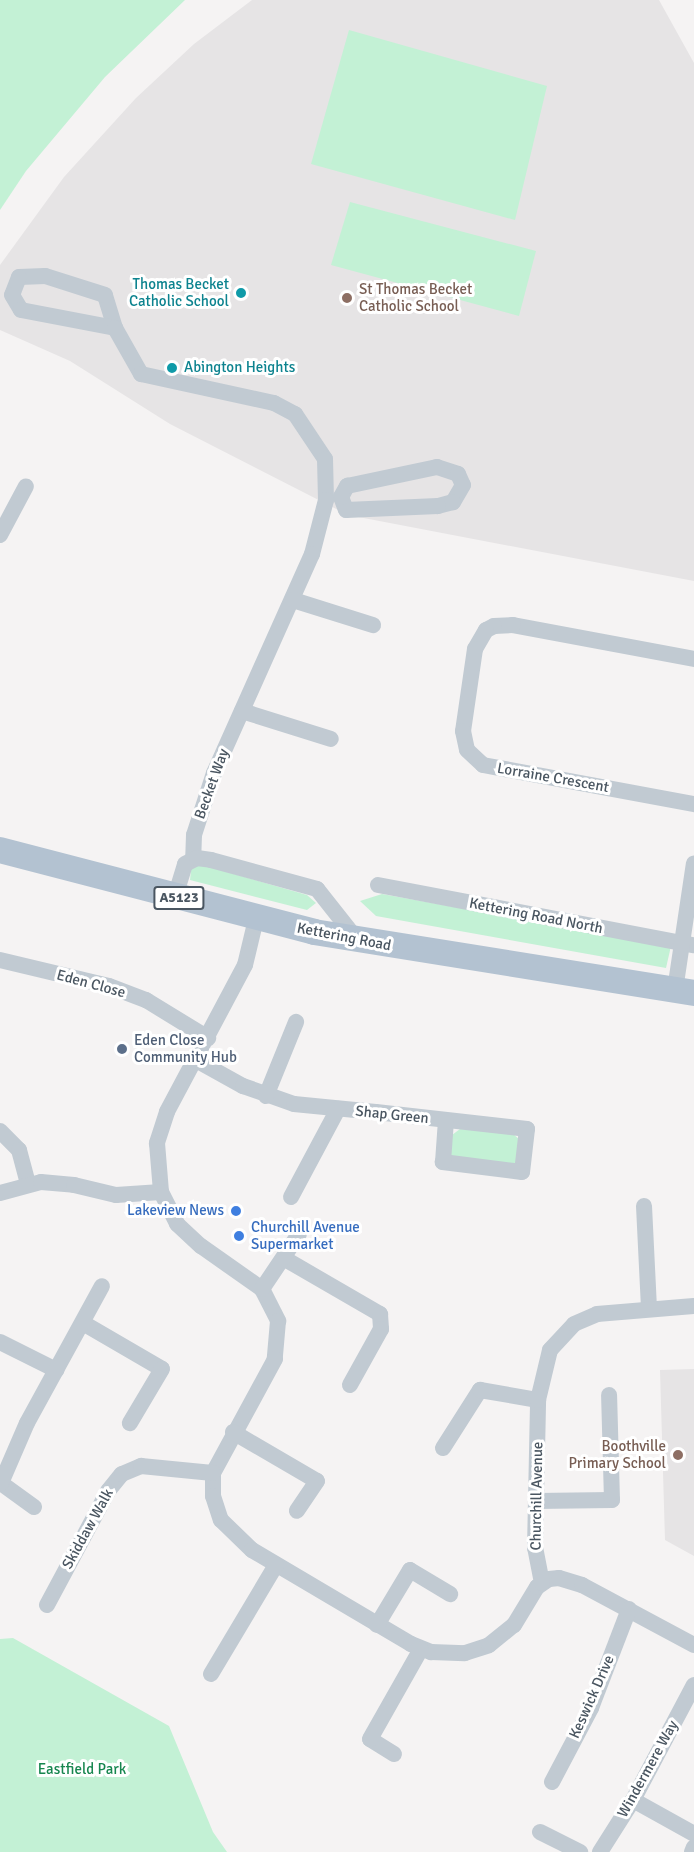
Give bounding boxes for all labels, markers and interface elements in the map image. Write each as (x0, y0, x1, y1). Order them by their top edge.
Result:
place label: Thomas Becket Catholic School (129, 275, 229, 310)
place label: St Thomas Becket Catholic School (359, 280, 472, 315)
marker: Thomas Becket Catholic School (234, 286, 248, 300)
marker: St Thomas Becket Catholic School (340, 291, 354, 305)
place label: Abington Heights (184, 359, 295, 377)
marker: Abington Heights (165, 361, 179, 375)
street label: Becket Way (191, 746, 233, 822)
street label: Lorraine Crescent (496, 759, 610, 797)
road number: A5123 (152, 887, 206, 909)
street label: Kettering Road North (468, 894, 604, 938)
street label: Kettering Road (295, 919, 393, 955)
street label: Eden Close (55, 966, 127, 1002)
place label: Eden Close Community Hub (134, 1031, 237, 1066)
marker: Eden Close Community Hub (115, 1042, 129, 1056)
street label: Shap Green (355, 1102, 429, 1128)
place label: Lakeview News (127, 1202, 224, 1220)
marker: Lakeview News (229, 1204, 243, 1218)
place label: Churchill Avenue Supermarket (251, 1218, 360, 1253)
marker: Churchill Avenue Supermarket (232, 1229, 246, 1243)
place label: Boothville Primary School (569, 1437, 666, 1472)
street label: Churchill Avenue (527, 1441, 547, 1551)
marker: Boothville Primary School (671, 1448, 685, 1462)
street label: Skiddaw Walk (59, 1486, 117, 1572)
street label: Keswick Drive (566, 1653, 618, 1741)
street label: Windermere Way (614, 1717, 682, 1821)
park label: Eastfield Park (38, 1761, 126, 1779)

